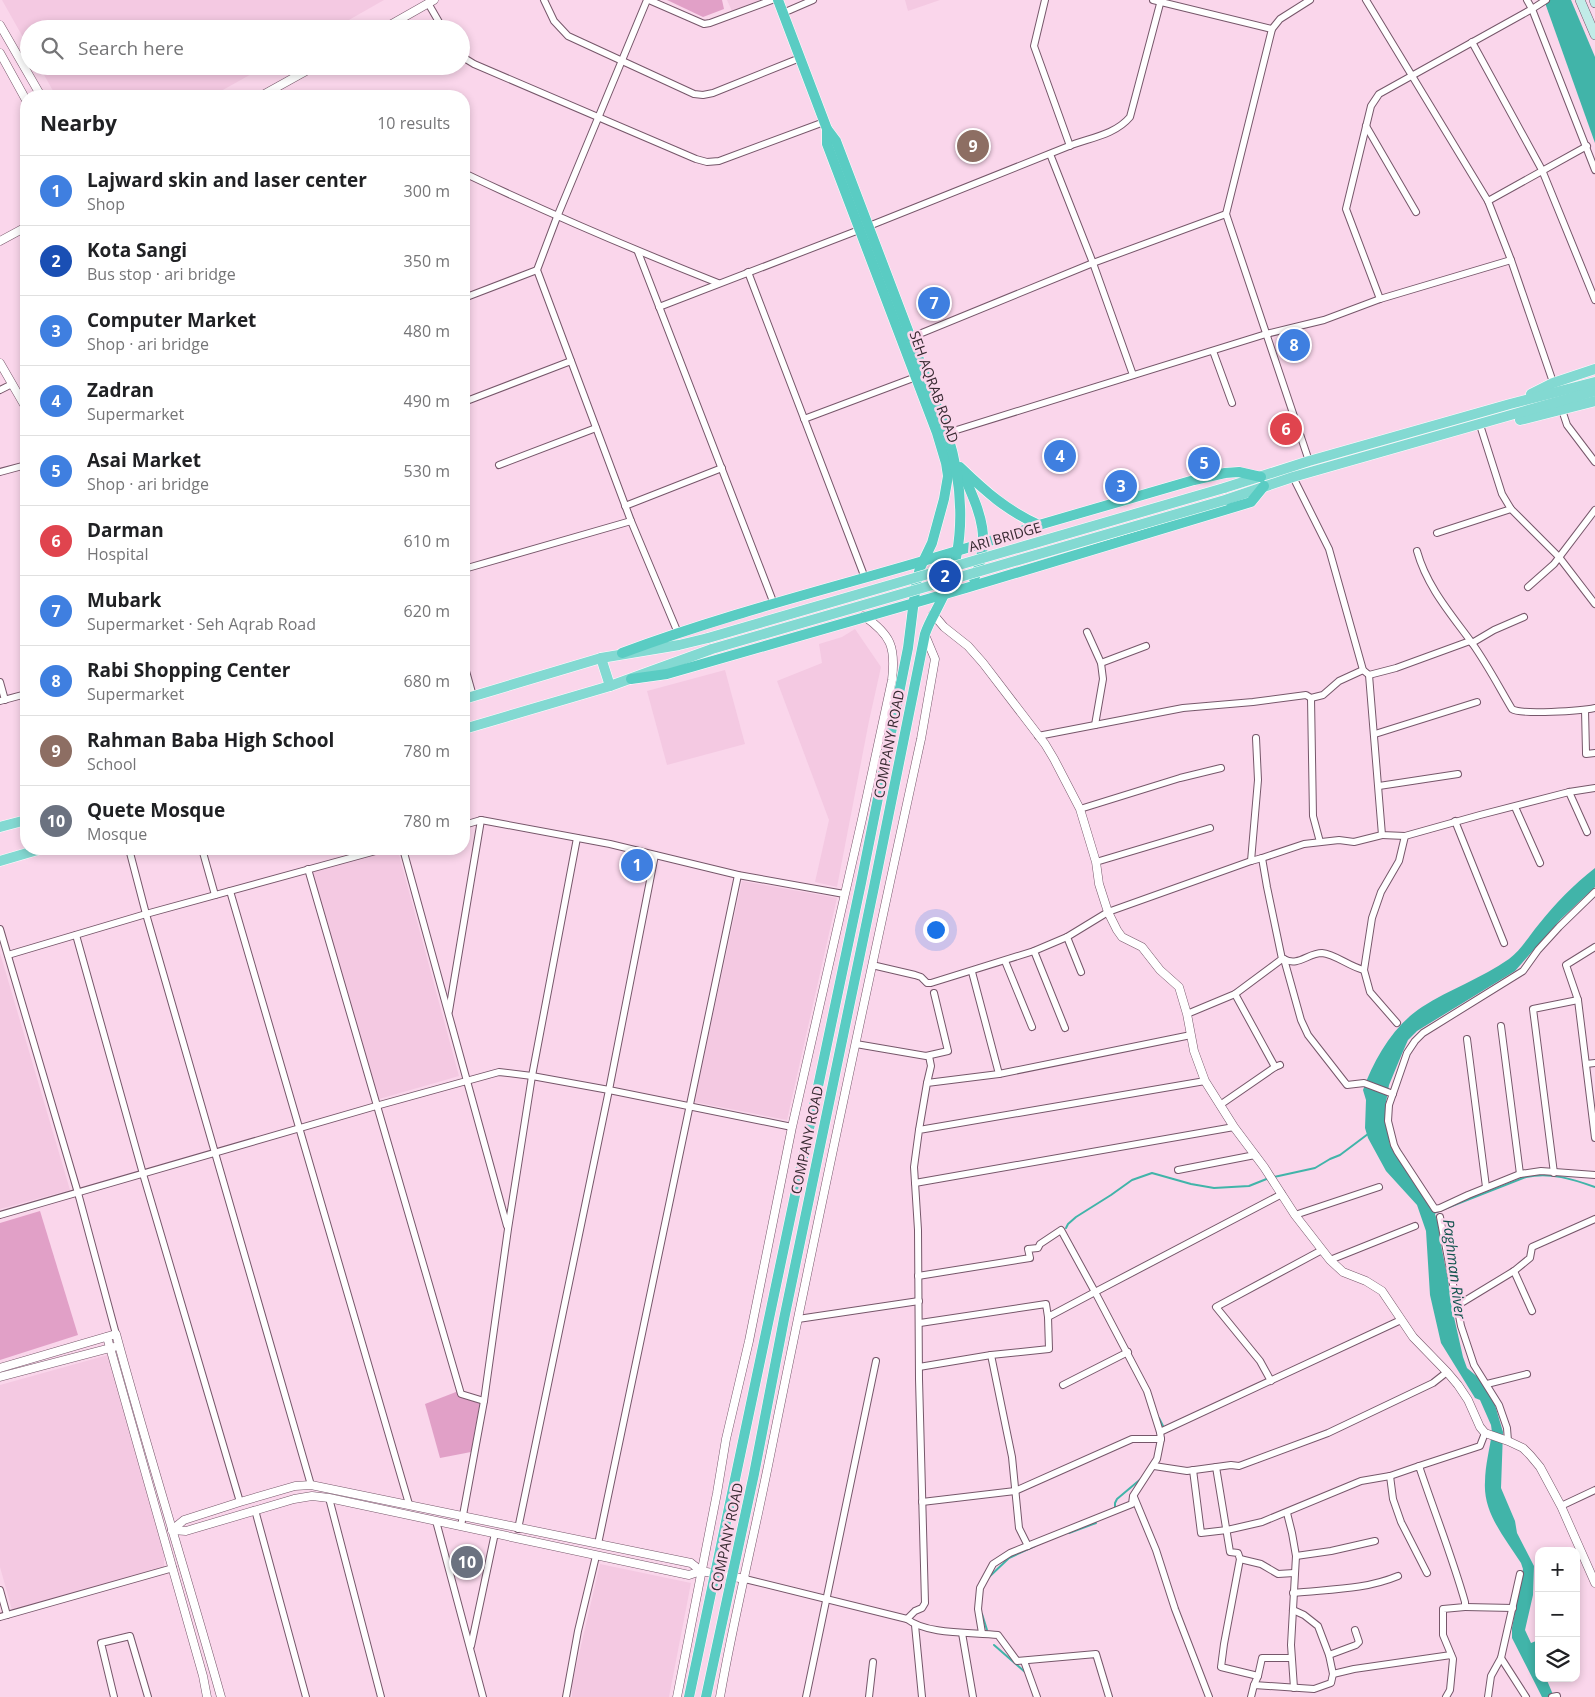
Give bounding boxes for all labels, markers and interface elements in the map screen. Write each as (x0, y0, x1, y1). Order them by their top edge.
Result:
search box (20, 20, 470, 75)
icon: search (38, 34, 66, 62)
text: Search here (78, 35, 184, 61)
text: Nearby (40, 109, 117, 137)
text: 10 results (377, 112, 450, 134)
pin: 9 (957, 127, 989, 165)
text: Lajward skin and laser center (87, 167, 367, 193)
text: 1 (51, 180, 61, 202)
text: 300 m (404, 180, 450, 202)
text: Shop (87, 193, 125, 215)
text: Kota Sangi (87, 237, 187, 263)
text: 2 (51, 250, 61, 272)
text: 350 m (404, 250, 450, 272)
text: Bus stop · ari bridge (87, 263, 236, 285)
pin: 7 (918, 284, 950, 322)
text: Computer Market (87, 307, 256, 333)
text: 3 (51, 320, 61, 342)
text: 480 m (404, 320, 450, 342)
pin: 8 (1278, 326, 1310, 364)
street label: SEH AQRAB ROAD (905, 328, 964, 445)
text: Shop · ari bridge (87, 333, 209, 355)
text: Zadran (87, 377, 154, 403)
text: 4 (51, 390, 61, 412)
text: 490 m (404, 390, 450, 412)
text: Supermarket (87, 403, 184, 425)
pin: 6 (1270, 410, 1302, 448)
pin: 4 (1044, 437, 1076, 475)
pin: 5 (1188, 444, 1220, 482)
text: Asai Market (87, 447, 201, 473)
text: 5 (51, 460, 61, 482)
text: 530 m (404, 460, 450, 482)
pin: 3 (1105, 467, 1137, 505)
text: Shop · ari bridge (87, 473, 209, 495)
text: Darman (87, 517, 164, 543)
street label: ARI BRIDGE (966, 517, 1043, 556)
text: 6 (51, 530, 61, 552)
text: 610 m (404, 530, 450, 552)
text: Hospital (87, 543, 149, 565)
pin: 2 (929, 557, 961, 595)
text: Mubark (87, 587, 161, 613)
text: 7 (51, 600, 61, 622)
text: 620 m (404, 600, 450, 622)
text: Supermarket · Seh Aqrab Road (87, 613, 316, 635)
text: Rabi Shopping Center (87, 657, 290, 683)
text: 8 (51, 670, 61, 692)
text: 680 m (404, 670, 450, 692)
text: Supermarket (87, 683, 184, 705)
street label: COMPANY ROAD (869, 688, 908, 800)
text: Rahman Baba High School (87, 727, 334, 753)
text: 9 (51, 740, 61, 762)
text: 780 m (404, 740, 450, 762)
text: School (87, 753, 137, 775)
text: Quete Mosque (87, 797, 225, 823)
text: 10 (47, 810, 65, 832)
text: 780 m (404, 810, 450, 832)
text: Mosque (87, 823, 147, 845)
pin: 1 (621, 846, 653, 884)
your location (923, 917, 949, 943)
street label: COMPANY ROAD (786, 1084, 827, 1196)
water label: Paghman River (1439, 1218, 1471, 1321)
street label: COMPANY ROAD (706, 1481, 747, 1593)
pin: 10 (451, 1543, 483, 1581)
map controls (1535, 1547, 1580, 1682)
button: + (1535, 1547, 1580, 1592)
button: − (1535, 1592, 1580, 1637)
button: layers (1535, 1637, 1580, 1682)

